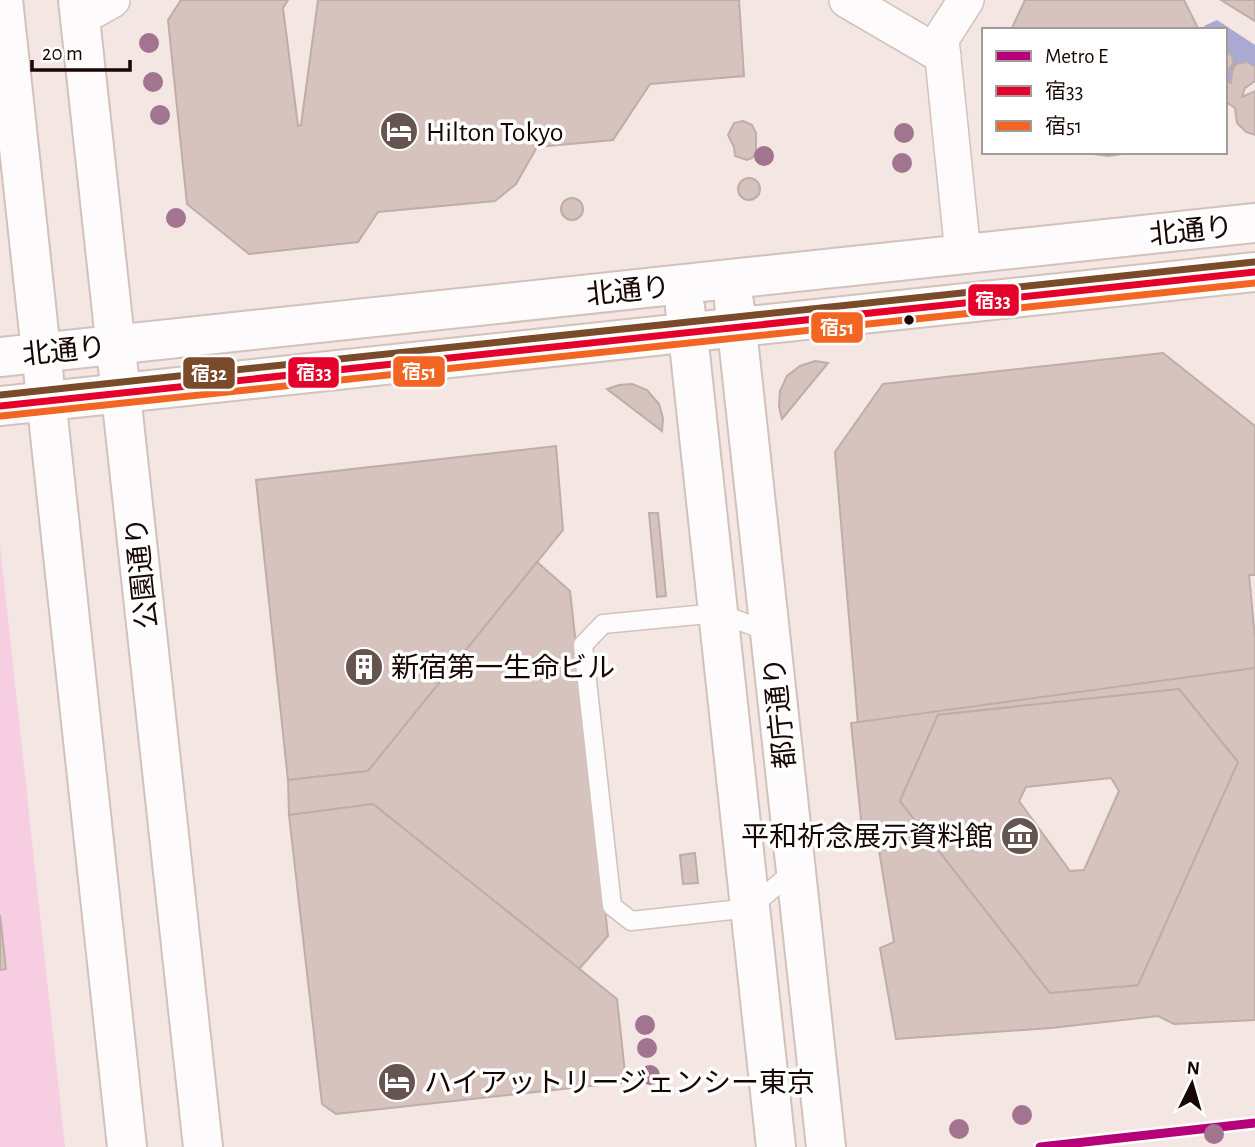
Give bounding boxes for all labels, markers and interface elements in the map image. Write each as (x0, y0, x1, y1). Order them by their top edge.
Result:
scale bar (32, 28, 130, 72)
legend (982, 28, 1227, 154)
text: 20 m (42, 43, 83, 64)
text: Metro E (1045, 46, 1108, 67)
text: 宿33 (1045, 80, 1083, 102)
hotel icon: Hilton Tokyo (378, 110, 420, 152)
text: 宿51 (1045, 115, 1082, 137)
place label: Hilton Tokyo (426, 119, 564, 147)
street label: 北通り (1148, 212, 1234, 250)
street label: 北通り (585, 272, 671, 310)
line badge: 宿33 (967, 283, 1020, 317)
text: 宿33 (975, 291, 1011, 311)
line badge: 宿51 (810, 311, 864, 344)
unlabelled marker (902, 313, 916, 327)
text: 宿51 (820, 318, 854, 338)
street label: 北通り (21, 332, 107, 370)
line badge: 宿51 (392, 355, 446, 388)
line badge: 宿32 (182, 356, 236, 390)
line badge: 宿33 (287, 356, 340, 389)
text: 宿51 (402, 362, 436, 382)
text: 宿33 (296, 363, 332, 383)
text: 宿32 (191, 364, 227, 384)
street label: 公園通り (121, 516, 163, 630)
building icon: 新宿第一生命ビル (343, 646, 385, 688)
place label: 新宿第一生命ビル (391, 653, 615, 683)
street label: 都庁通り (759, 656, 801, 770)
museum icon: 平和祈念展示資料館 (999, 815, 1041, 857)
place label: 平和祈念展示資料館 (741, 822, 993, 852)
north arrow (1157, 1049, 1227, 1119)
text: N (1186, 1059, 1201, 1079)
hotel icon: ハイアットリージェンシー東京 (376, 1061, 418, 1103)
place label: ハイアットリージェンシー東京 (424, 1068, 815, 1098)

